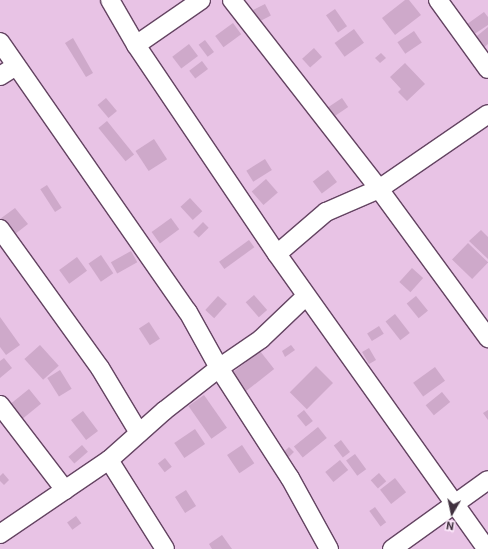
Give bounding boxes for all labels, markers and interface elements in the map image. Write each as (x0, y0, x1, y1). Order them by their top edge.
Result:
north arrow (432, 493, 472, 533)
text: N (445, 518, 455, 532)

